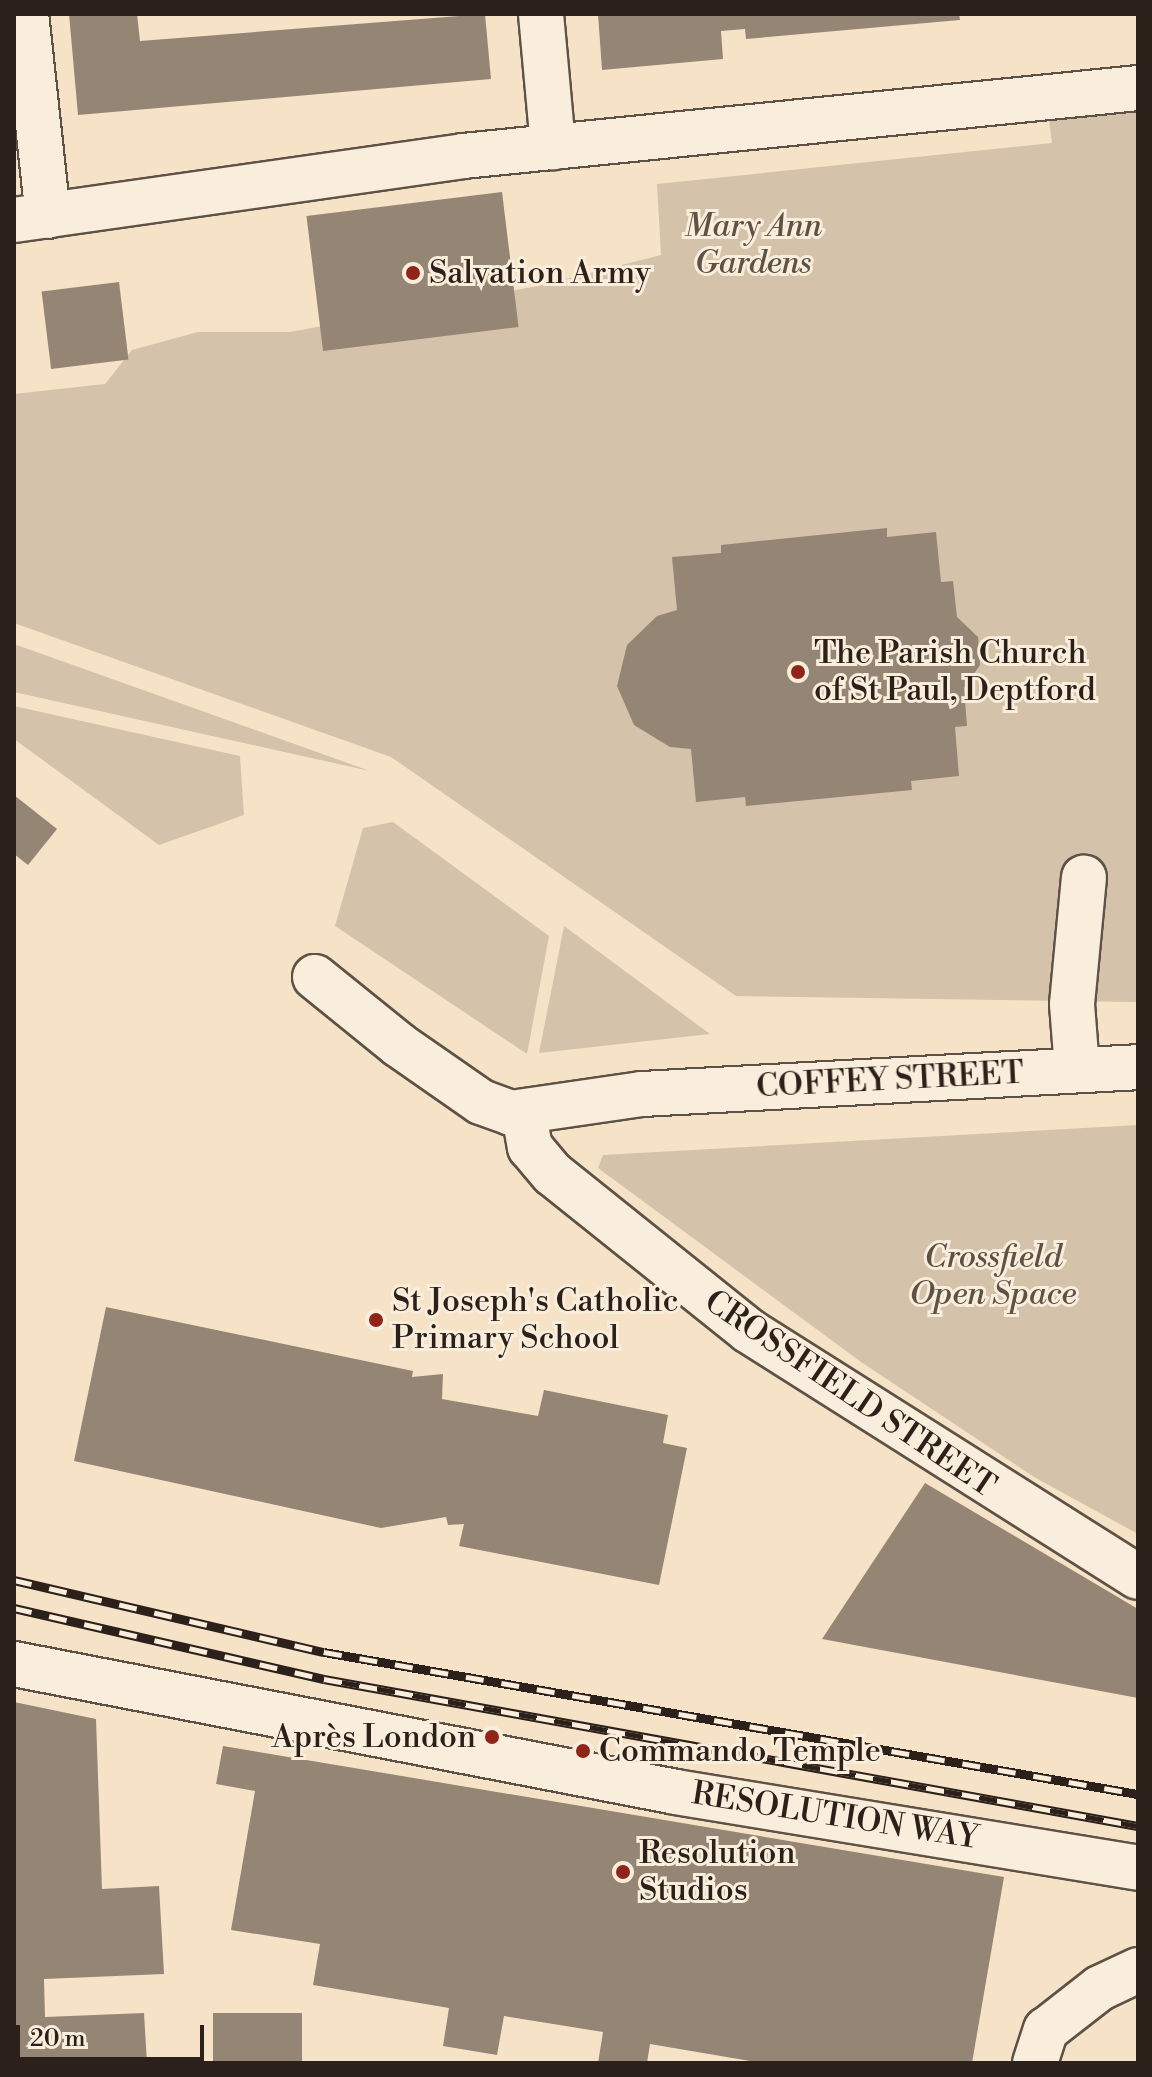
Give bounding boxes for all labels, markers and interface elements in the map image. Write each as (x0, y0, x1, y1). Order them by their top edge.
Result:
park label: Mary Ann Gardens (684, 208, 822, 283)
place label: Salvation Army (429, 254, 651, 292)
marker: Salvation Army (404, 264, 422, 282)
place label: The Parish Church of St Paul, Deptford (814, 635, 1096, 710)
marker: The Parish Church of St Paul, Deptford (789, 663, 807, 681)
street label: COFFEY STREET (755, 1054, 1025, 1106)
park label: Crossfield Open Space (910, 1239, 1076, 1314)
street label: CROSSFIELD STREET (697, 1282, 1003, 1506)
place label: St Joseph's Catholic Primary School (392, 1283, 679, 1358)
marker: St Joseph's Catholic Primary School (367, 1311, 385, 1329)
place label: Après London (272, 1718, 476, 1756)
marker: Après London (483, 1728, 501, 1746)
place label: Commando Temple (599, 1732, 881, 1770)
marker: Commando Temple (574, 1742, 592, 1760)
street label: RESOLUTION WAY (689, 1774, 981, 1858)
place label: Resolution Studios (639, 1835, 796, 1910)
marker: Resolution Studios (614, 1863, 632, 1881)
scale bar (20, 2009, 208, 2059)
text: 20 m (30, 2024, 86, 2054)

